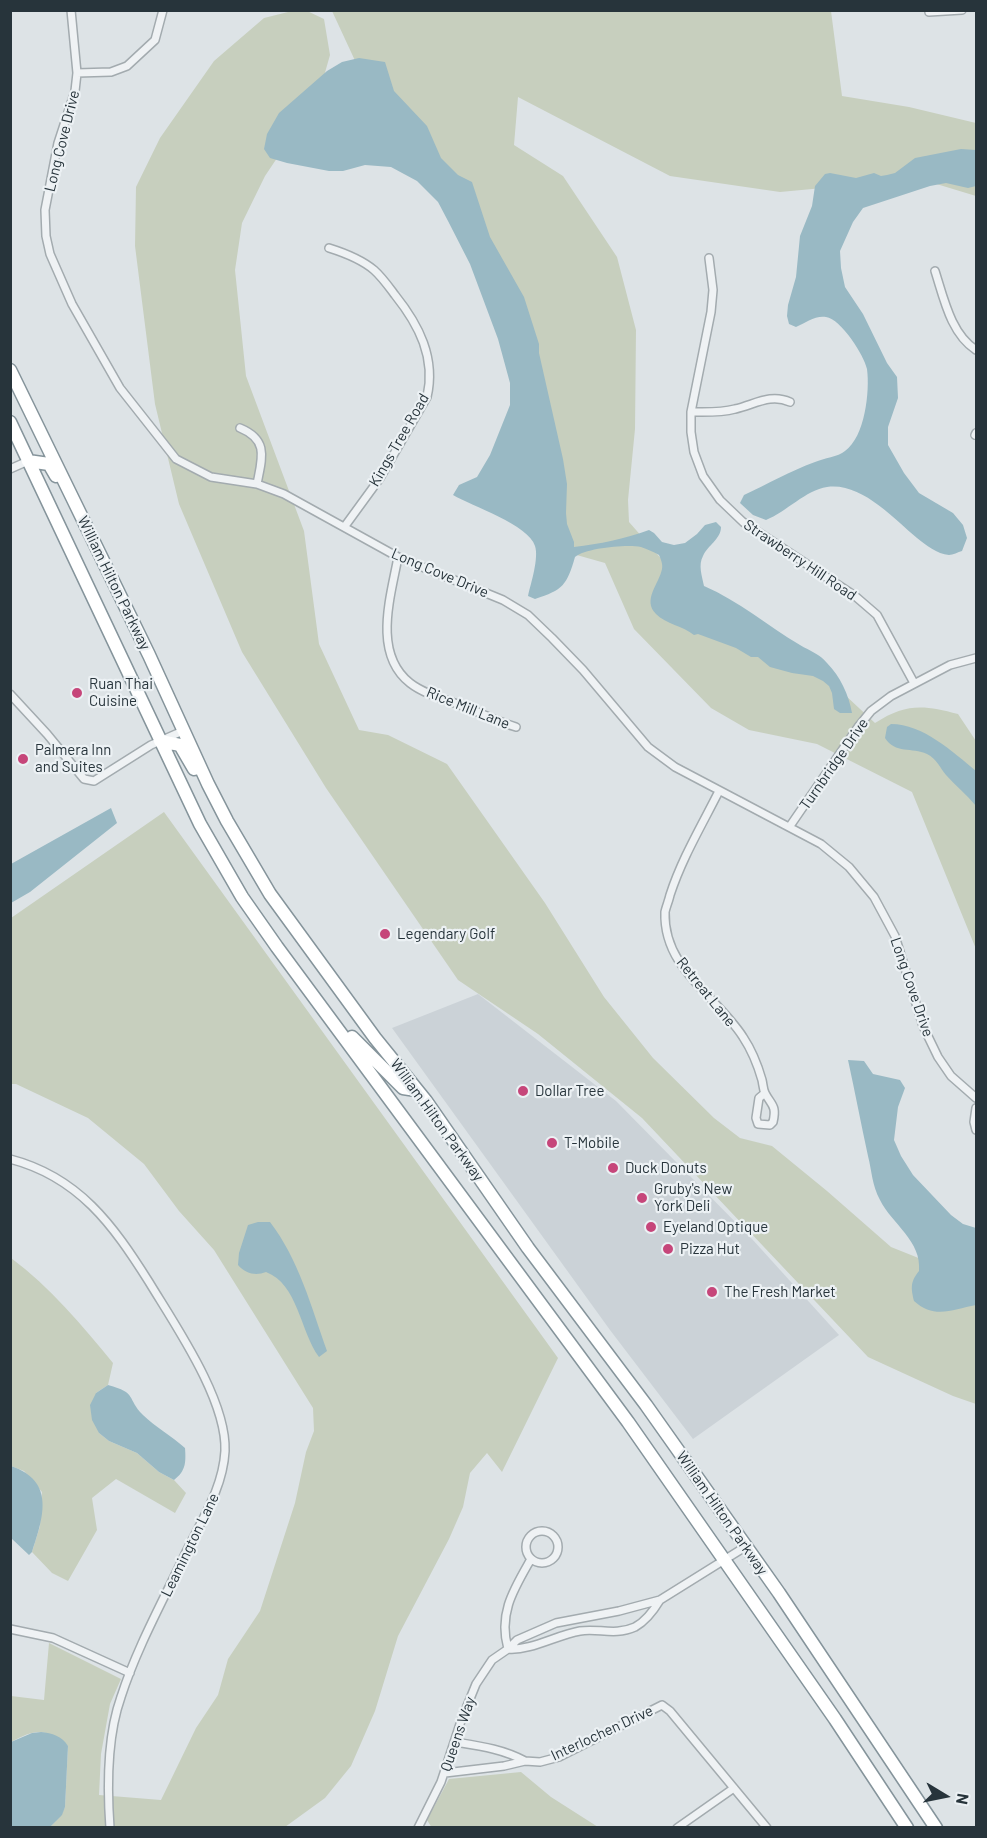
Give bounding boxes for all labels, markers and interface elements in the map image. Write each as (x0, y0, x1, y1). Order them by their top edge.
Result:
street label: Long Cove Drive (41, 88, 83, 194)
street label: Kings Tree Road (365, 390, 433, 490)
street label: William Hilton Parkway (74, 513, 154, 653)
street label: Strawberry Hill Road (740, 516, 860, 604)
street label: Long Cove Drive (389, 544, 491, 602)
place label: Ruan Thai Cuisine (89, 675, 153, 710)
street label: Rice Mill Lane (424, 683, 512, 733)
marker: Ruan Thai Cuisine (70, 686, 84, 700)
street label: Turnbridge Drive (796, 715, 872, 813)
place label: Palmera Inn and Suites (35, 741, 111, 776)
marker: Palmera Inn and Suites (16, 752, 30, 766)
place label: Legendary Golf (397, 925, 495, 943)
marker: Legendary Golf (378, 927, 392, 941)
street label: Long Cove Drive (887, 935, 937, 1039)
street label: Retreat Lane (673, 954, 739, 1030)
street label: William Hilton Parkway (387, 1055, 487, 1185)
place label: Dollar Tree (535, 1082, 605, 1100)
marker: Dollar Tree (516, 1084, 530, 1098)
place label: T-Mobile (564, 1134, 620, 1152)
marker: T-Mobile (545, 1136, 559, 1150)
place label: Duck Donuts (625, 1159, 707, 1177)
marker: Duck Donuts (606, 1161, 620, 1175)
place label: Gruby's New York Deli (654, 1180, 732, 1215)
marker: Gruby's New York Deli (635, 1191, 649, 1205)
place label: Eyeland Optique (663, 1218, 768, 1236)
marker: Eyeland Optique (644, 1220, 658, 1234)
place label: Pizza Hut (680, 1240, 740, 1258)
marker: Pizza Hut (661, 1242, 675, 1256)
place label: The Fresh Market (724, 1283, 836, 1301)
marker: The Fresh Market (705, 1285, 719, 1299)
street label: William Hilton Parkway (672, 1448, 772, 1578)
street label: Leamington Lane (157, 1490, 223, 1600)
street label: Queens Way (437, 1694, 479, 1774)
street label: Interlochen Drive (548, 1701, 656, 1765)
north arrow (915, 1766, 975, 1826)
text: N (953, 1792, 973, 1806)

